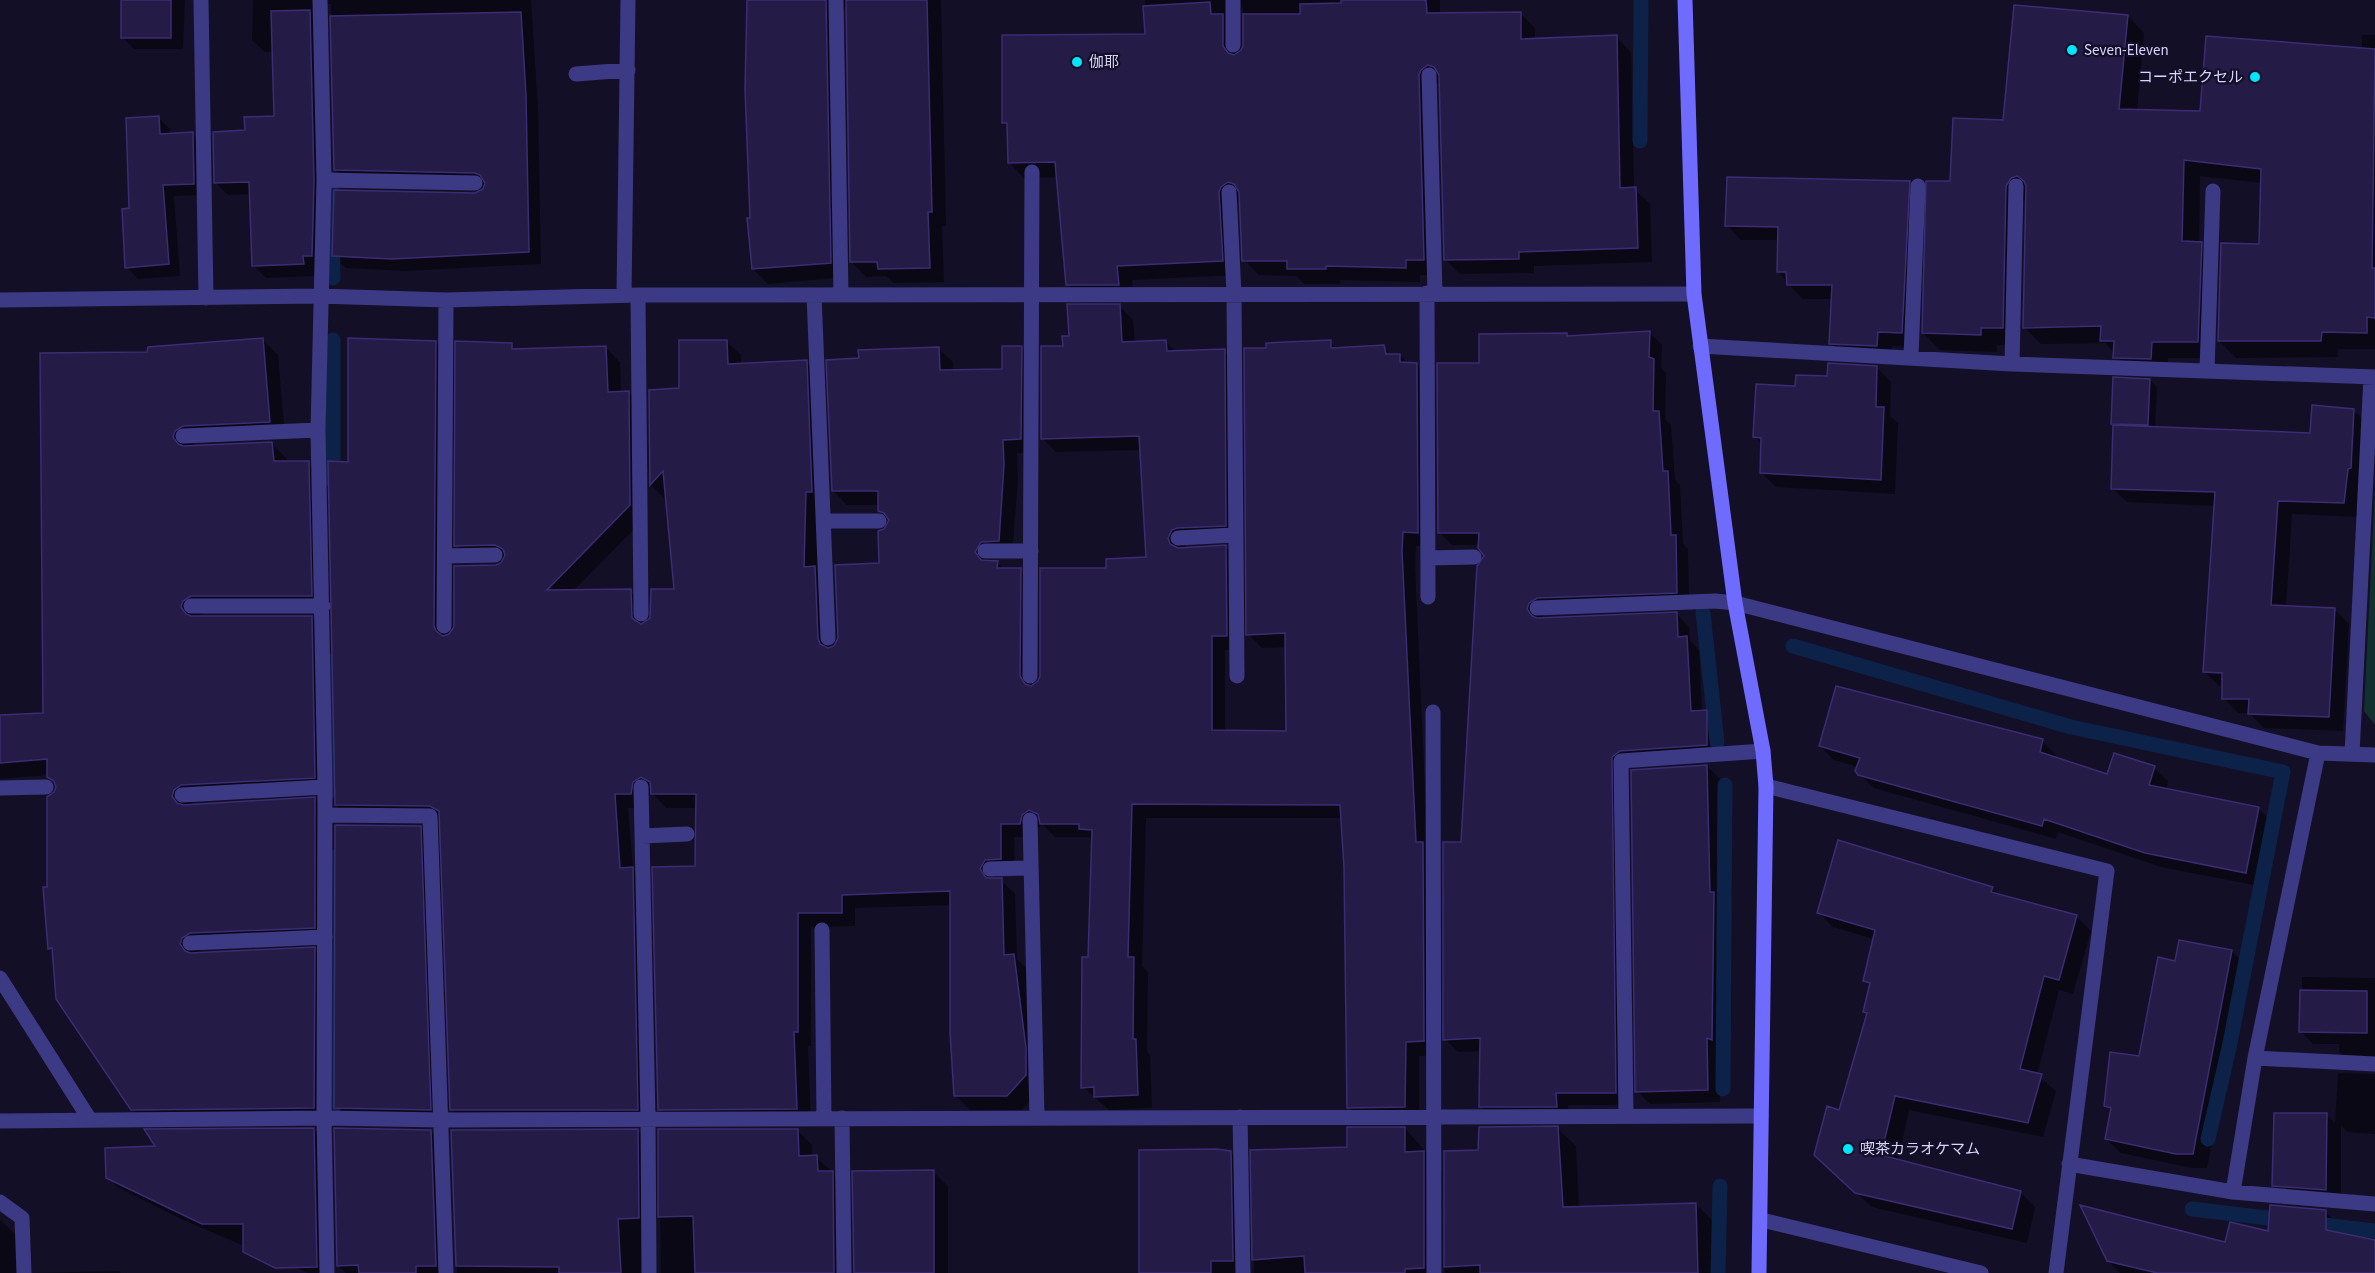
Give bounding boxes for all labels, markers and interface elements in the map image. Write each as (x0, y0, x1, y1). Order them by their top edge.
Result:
place label: Seven-Eleven (2084, 40, 2169, 61)
marker: Seven-Eleven (2065, 43, 2079, 57)
place label: 伽耶 (1089, 52, 1119, 73)
marker: 伽耶 (1070, 55, 1084, 69)
place label: コーポエクセル (2138, 67, 2243, 88)
marker: コーポエクセル (2248, 70, 2262, 84)
place label: 喫茶カラオケマム (1860, 1139, 1980, 1160)
marker: 喫茶カラオケマム (1841, 1142, 1855, 1156)

